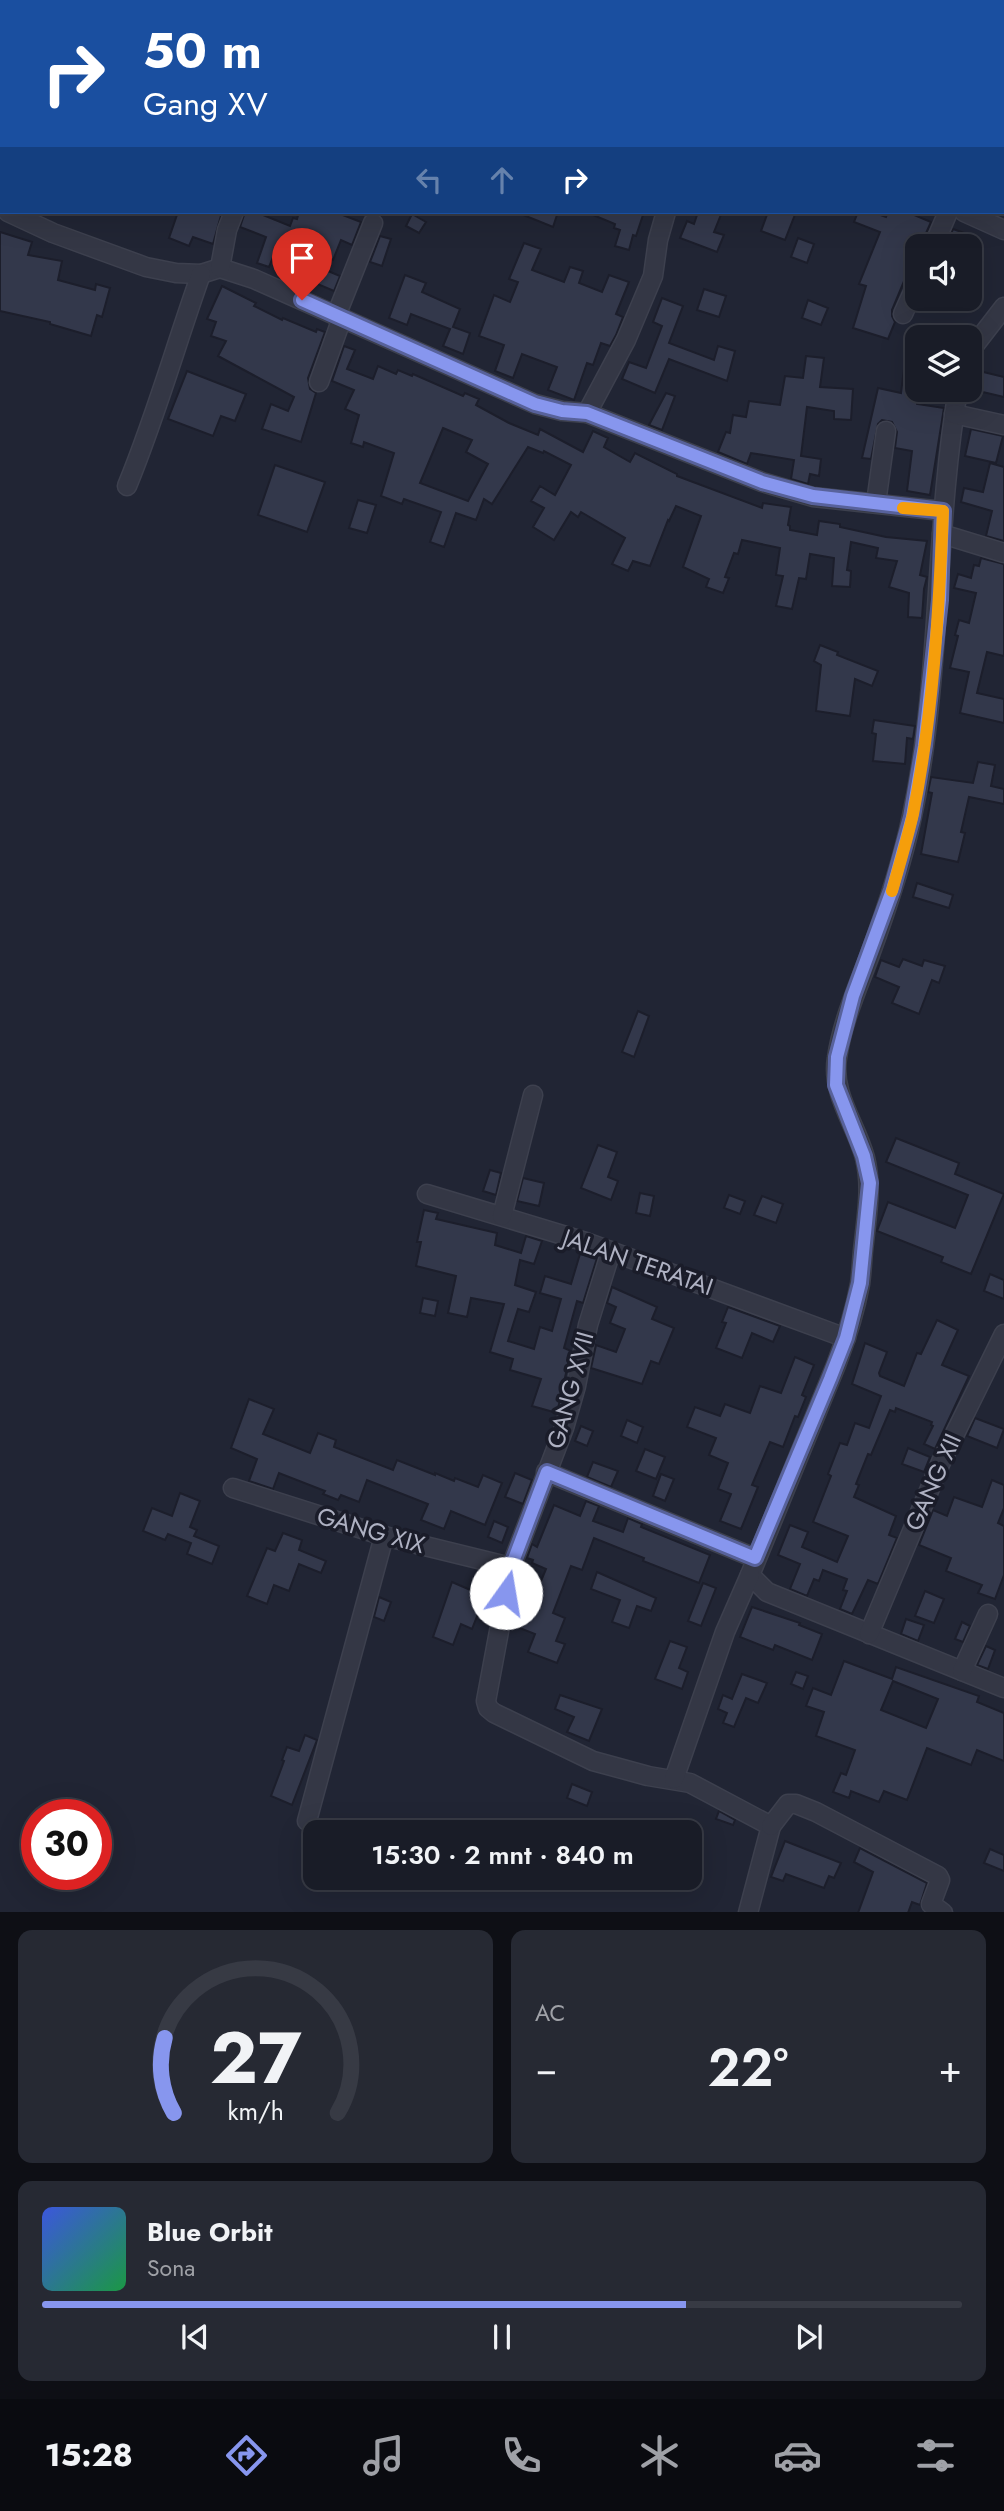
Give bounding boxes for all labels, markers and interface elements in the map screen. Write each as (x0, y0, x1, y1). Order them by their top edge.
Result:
text: 50 m (143, 16, 262, 86)
icon: right (28, 28, 119, 119)
text: Gang XV (143, 81, 268, 127)
icon: left (410, 161, 448, 199)
icon: ahead (483, 161, 521, 199)
icon: right (556, 161, 594, 199)
pin (272, 228, 332, 300)
map controls (905, 234, 982, 402)
button: sound (905, 234, 982, 311)
icon: arrive (283, 239, 321, 277)
button: layers (905, 325, 982, 402)
street label: JALAN TERATAI (555, 1219, 718, 1304)
street label: GANG XVII (538, 1328, 602, 1452)
street label: GANG XII (896, 1428, 970, 1536)
street label: GANG XIX (313, 1498, 430, 1562)
position arrow (469, 1556, 543, 1630)
speed limit sign: 30 (21, 1799, 112, 1890)
text: 15:30 · 2 mnt · 840 m (371, 1836, 634, 1874)
text: AC (535, 1996, 565, 2030)
text: 27 (210, 2005, 301, 2110)
text: 22° (708, 2030, 788, 2106)
text: − (535, 2041, 557, 2096)
text: + (939, 2041, 962, 2096)
text: km/h (227, 2092, 284, 2128)
text: Blue Orbit (147, 2213, 272, 2251)
text: Sona (147, 2251, 195, 2285)
icon: previous (176, 2318, 214, 2356)
icon: pause (483, 2318, 521, 2356)
icon: next (790, 2318, 828, 2356)
icon: directions (222, 2431, 271, 2480)
icon: music (359, 2431, 408, 2480)
icon: phone (497, 2431, 546, 2480)
icon: climate (635, 2431, 684, 2480)
icon: car (773, 2431, 822, 2480)
icon: filters (911, 2431, 960, 2480)
text: 15:28 (44, 2432, 133, 2478)

